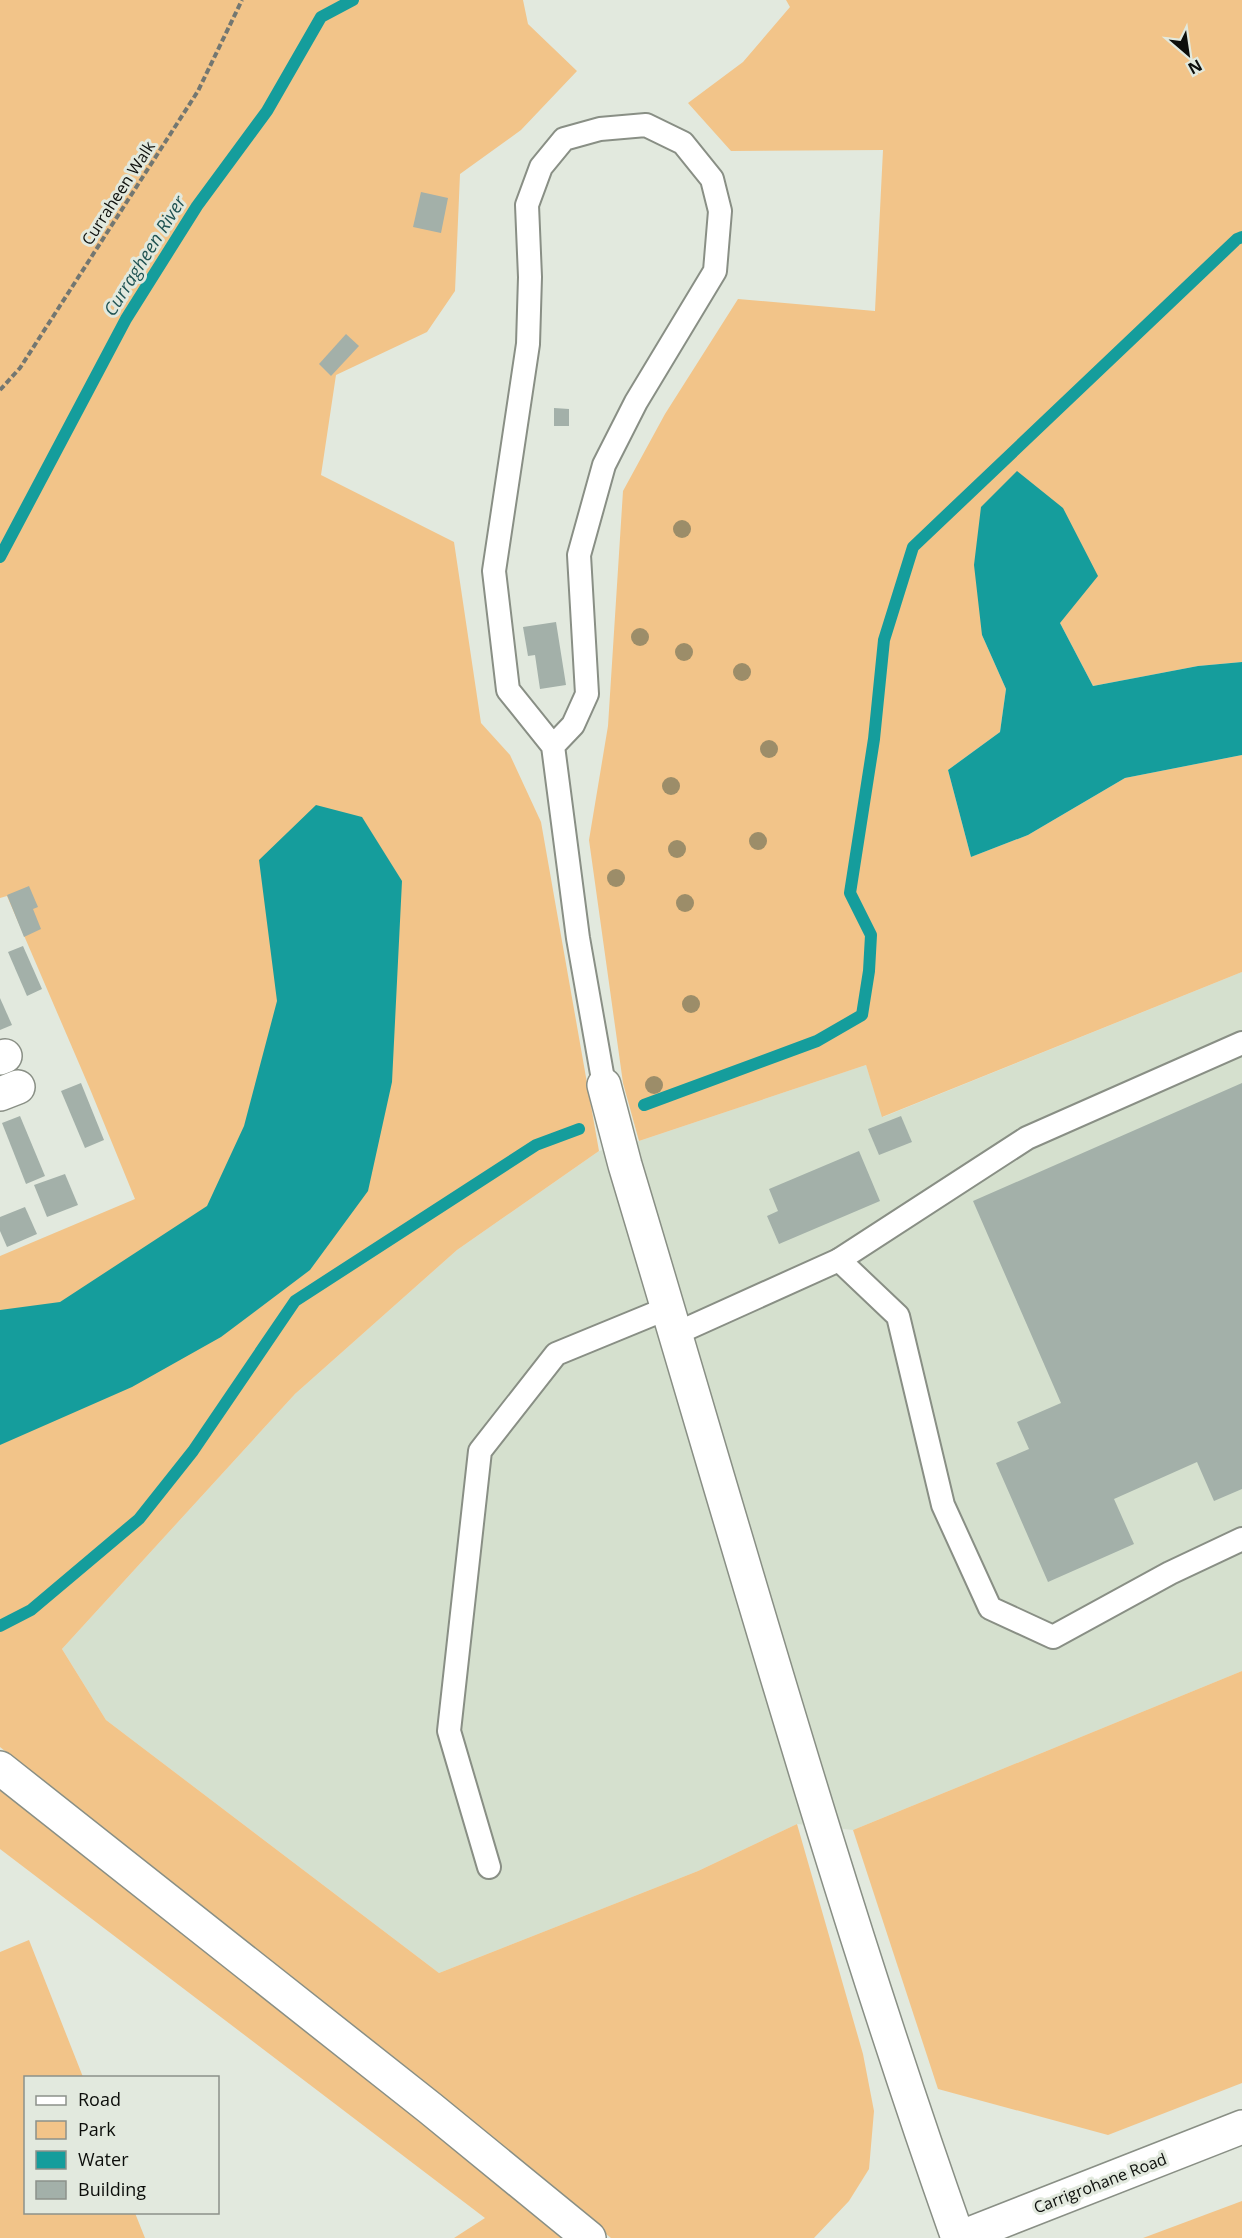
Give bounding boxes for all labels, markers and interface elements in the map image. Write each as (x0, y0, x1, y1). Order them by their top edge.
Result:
north arrow (1158, 24, 1218, 84)
text: N (1184, 54, 1206, 80)
street label: Curraheen Walk (76, 136, 160, 249)
water label: Curragheen River (98, 190, 191, 320)
legend (24, 2076, 219, 2214)
text: Road (78, 2087, 121, 2111)
text: Park (78, 2117, 116, 2141)
text: Water (78, 2147, 129, 2171)
street label: Carrigrohane Road (1030, 2148, 1170, 2218)
text: Building (78, 2177, 146, 2201)

